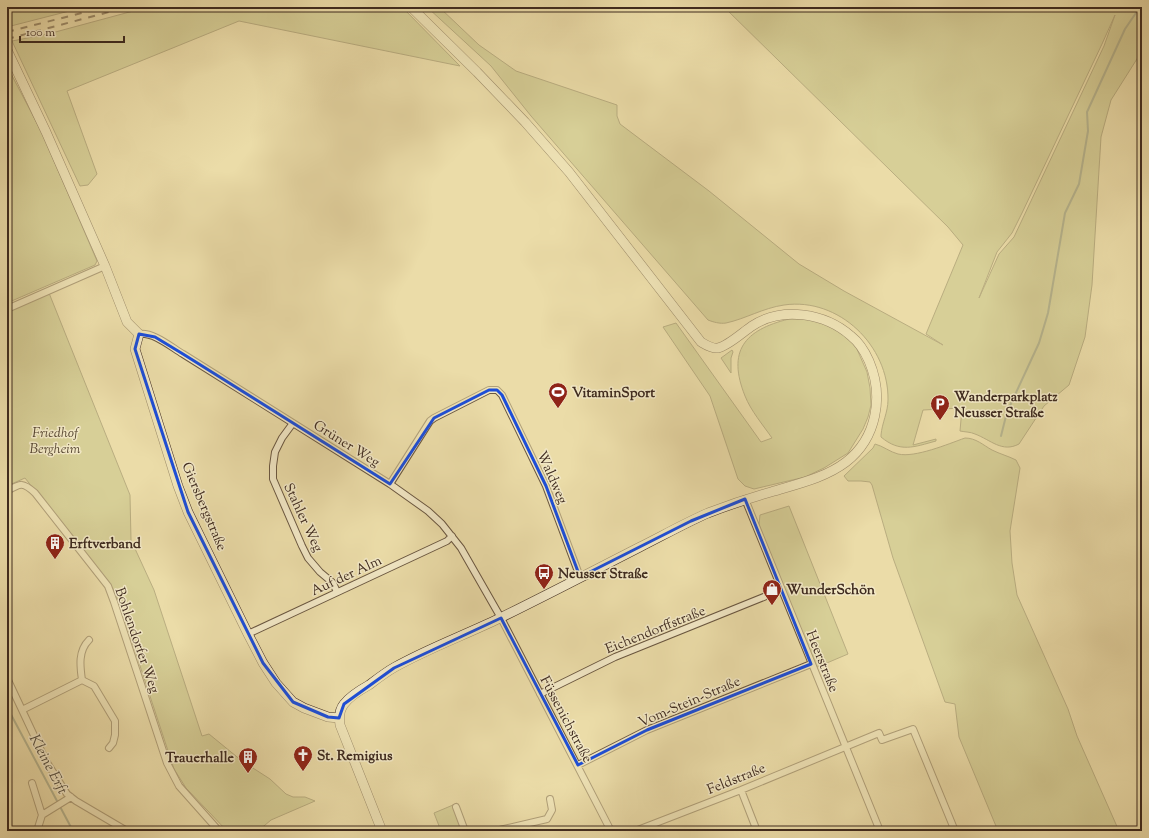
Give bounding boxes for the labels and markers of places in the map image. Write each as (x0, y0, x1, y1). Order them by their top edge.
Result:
sports icon: VitaminSport (547, 381, 569, 409)
place label: VitaminSport (572, 384, 655, 404)
place label: Wanderparkplatz Neusser Straße (954, 388, 1058, 424)
parking icon: Wanderparkplatz Neusser Straße (929, 393, 951, 421)
building icon: Erftverband (44, 532, 66, 560)
place label: Erftverband (69, 535, 141, 555)
bus stop icon: Neusser Straße (533, 562, 555, 590)
place label: Neusser Straße (558, 565, 649, 585)
shop icon: WunderSchön (761, 578, 783, 606)
place label: WunderSchön (786, 581, 876, 601)
church icon: St. Remigius (292, 744, 314, 772)
building icon: Trauerhalle (237, 746, 259, 774)
place label: St. Remigius (317, 747, 393, 767)
place label: Trauerhalle (165, 749, 234, 769)

